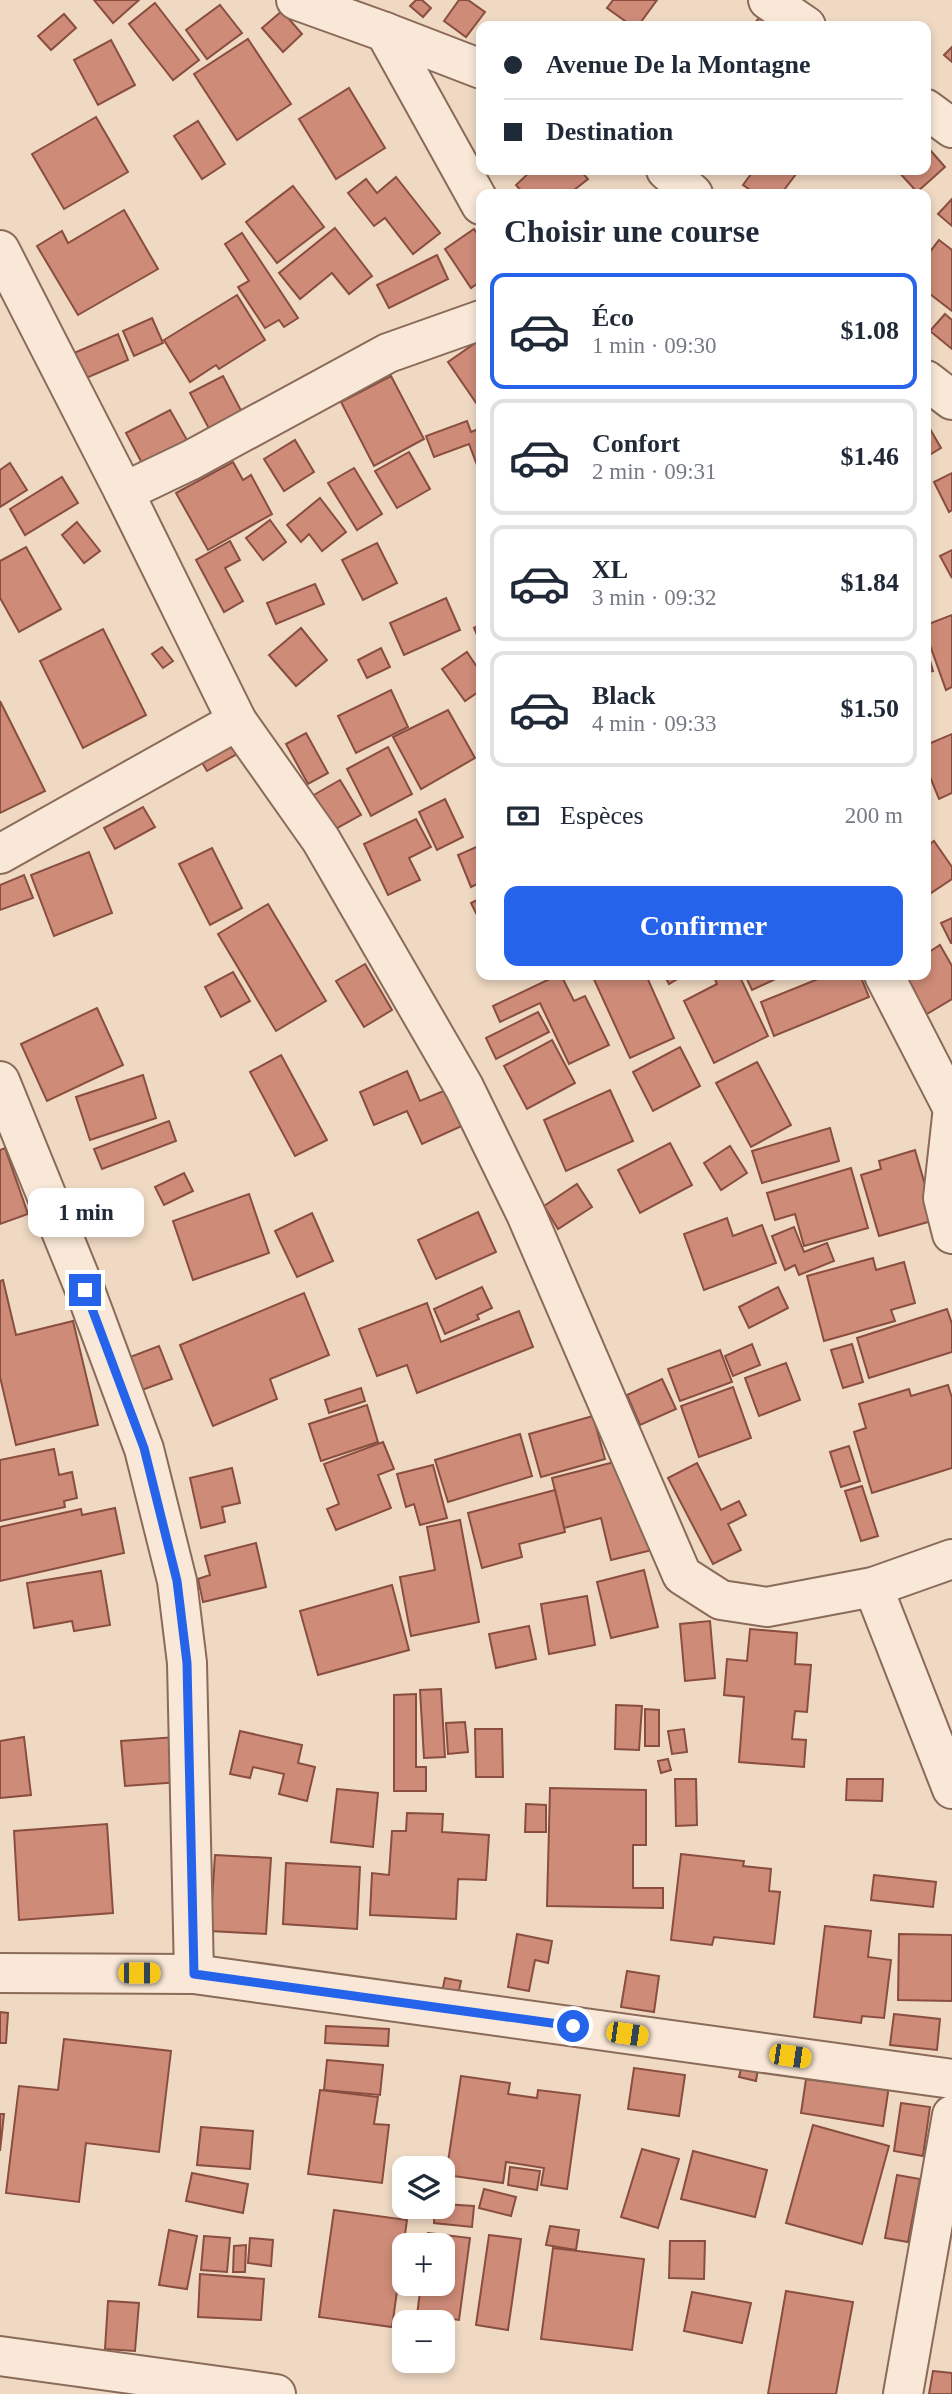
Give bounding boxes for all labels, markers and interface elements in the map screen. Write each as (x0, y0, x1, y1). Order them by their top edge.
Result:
text: Avenue De la Montagne (546, 50, 811, 79)
text: Destination (546, 117, 673, 146)
text: Choisir une course (504, 213, 759, 249)
icon: car (508, 300, 571, 363)
text: Éco (592, 303, 634, 332)
text: $1.08 (841, 316, 899, 345)
text: 1 min · 09:30 (592, 333, 717, 358)
icon: car (508, 426, 571, 489)
text: Confort (592, 429, 680, 458)
text: $1.46 (841, 442, 899, 471)
text: 2 min · 09:31 (592, 459, 717, 484)
icon: car (508, 552, 571, 615)
text: XL (592, 555, 628, 584)
text: $1.84 (841, 568, 899, 597)
text: 3 min · 09:32 (592, 585, 717, 610)
icon: car (508, 678, 571, 741)
text: Black (592, 681, 656, 710)
text: $1.50 (841, 694, 899, 723)
text: 4 min · 09:33 (592, 711, 717, 736)
icon: cash (504, 797, 542, 835)
text: Espèces (560, 801, 644, 830)
text: 200 m (845, 803, 903, 828)
button: Confirmer (504, 886, 903, 966)
callout: 1 min (27, 1188, 143, 1238)
text: 1 min (58, 1200, 114, 1225)
route end (69, 1274, 101, 1306)
car (119, 1963, 161, 1984)
route start (557, 2010, 589, 2042)
car (605, 2021, 650, 2047)
car (768, 2043, 813, 2069)
map controls (392, 2156, 455, 2373)
button: layers (392, 2156, 455, 2219)
button: + (392, 2233, 455, 2296)
button: − (392, 2310, 455, 2373)

